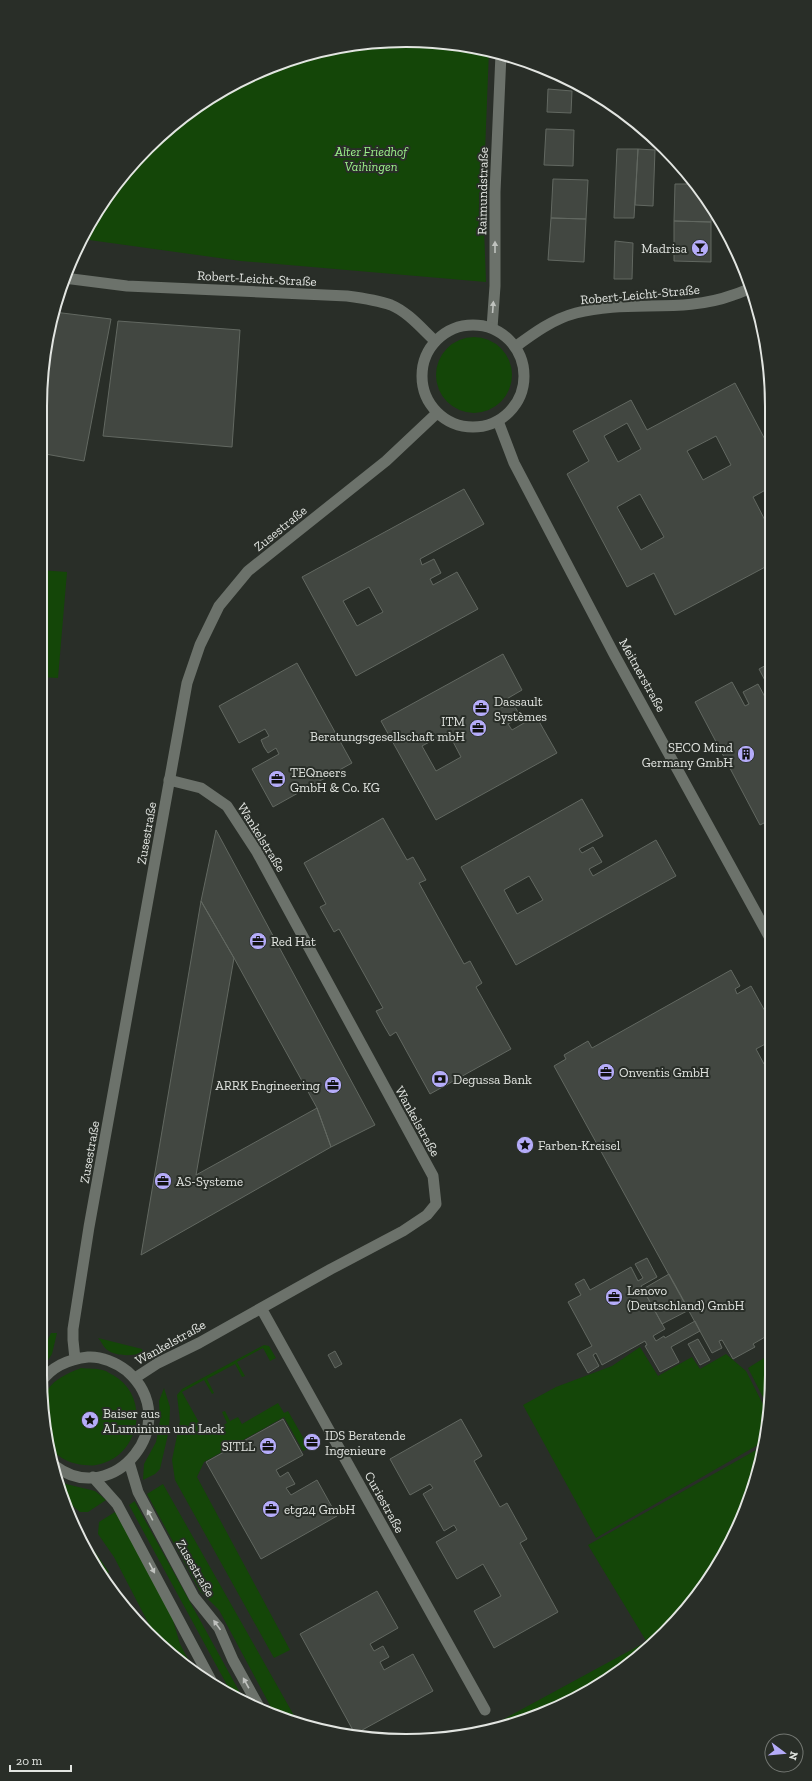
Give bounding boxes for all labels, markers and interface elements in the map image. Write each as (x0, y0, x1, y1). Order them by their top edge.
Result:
park label: Alter Friedhof Vaihingen (334, 144, 409, 174)
street label: Raimundstraße (474, 147, 491, 235)
bar icon: Madrisa (690, 238, 710, 258)
one-way arrow (492, 240, 498, 253)
place label: Madrisa (641, 241, 688, 256)
street label: Robert-Leicht-Straße (197, 268, 317, 289)
street label: Robert-Leicht-Straße (580, 282, 700, 307)
one-way arrow (490, 301, 497, 313)
street label: Zusestraße (251, 503, 310, 554)
street label: Meitnerstraße (616, 636, 669, 715)
place label: Dassault Systèmes (494, 694, 547, 724)
office icon: Dassault Systèmes (471, 698, 491, 718)
place label: ITM Beratungsgesellschaft mbH (310, 714, 465, 744)
office icon: ITM Beratungsgesellschaft mbH (468, 718, 488, 738)
place label: SECO Mind Germany GmbH (642, 740, 733, 770)
building icon: SECO Mind Germany GmbH (736, 744, 756, 764)
place label: TEQneers GmbH & Co. KG (290, 765, 380, 795)
office icon: TEQneers GmbH & Co. KG (267, 769, 287, 789)
street label: Wankelstraße (234, 800, 289, 874)
street label: Zusestraße (134, 801, 159, 866)
office icon: Red Hat (248, 931, 268, 951)
place label: Red Hat (271, 934, 316, 949)
office icon: Onventis GmbH (596, 1062, 616, 1082)
place label: Onventis GmbH (619, 1065, 710, 1080)
bank icon: Degussa Bank (430, 1069, 450, 1089)
place label: Degussa Bank (453, 1072, 532, 1087)
office icon: ARRK Engineering (323, 1075, 343, 1095)
place label: ARRK Engineering (215, 1078, 320, 1093)
street label: Wankelstraße (392, 1083, 443, 1159)
street label: Zusestraße (77, 1120, 102, 1185)
place icon: Farben-Kreisel (515, 1135, 535, 1155)
place label: Farben-Kreisel (538, 1138, 621, 1153)
office icon: AS-Systeme (153, 1171, 173, 1191)
place label: AS-Systeme (176, 1174, 243, 1189)
place label: Lenovo (Deutschland) GmbH (627, 1283, 744, 1313)
office icon: Lenovo (Deutschland) GmbH (604, 1287, 624, 1307)
street label: Wankelstraße (132, 1317, 208, 1368)
place label: Baiser aus ALuminium und Lack (103, 1406, 224, 1436)
place icon: Baiser aus ALuminium und Lack (80, 1410, 100, 1430)
place label: IDS Beratende Ingenieure (325, 1428, 406, 1458)
office icon: IDS Beratende Ingenieure (302, 1432, 322, 1452)
office icon: SITLL (258, 1436, 278, 1456)
place label: SITLL (222, 1439, 255, 1454)
street label: Curiestraße (362, 1469, 408, 1536)
office icon: etg24 GmbH (261, 1499, 281, 1519)
place label: etg24 GmbH (284, 1502, 356, 1517)
one-way arrow (147, 1509, 153, 1520)
street label: Zusestraße (173, 1537, 218, 1599)
one-way arrow (148, 1562, 155, 1574)
one-way arrow (213, 1620, 221, 1631)
one-way arrow (242, 1677, 249, 1689)
north arrow (764, 1733, 804, 1773)
scale bar (10, 1747, 71, 1773)
text: N (786, 1750, 801, 1762)
text: 20 m (16, 1754, 43, 1768)

